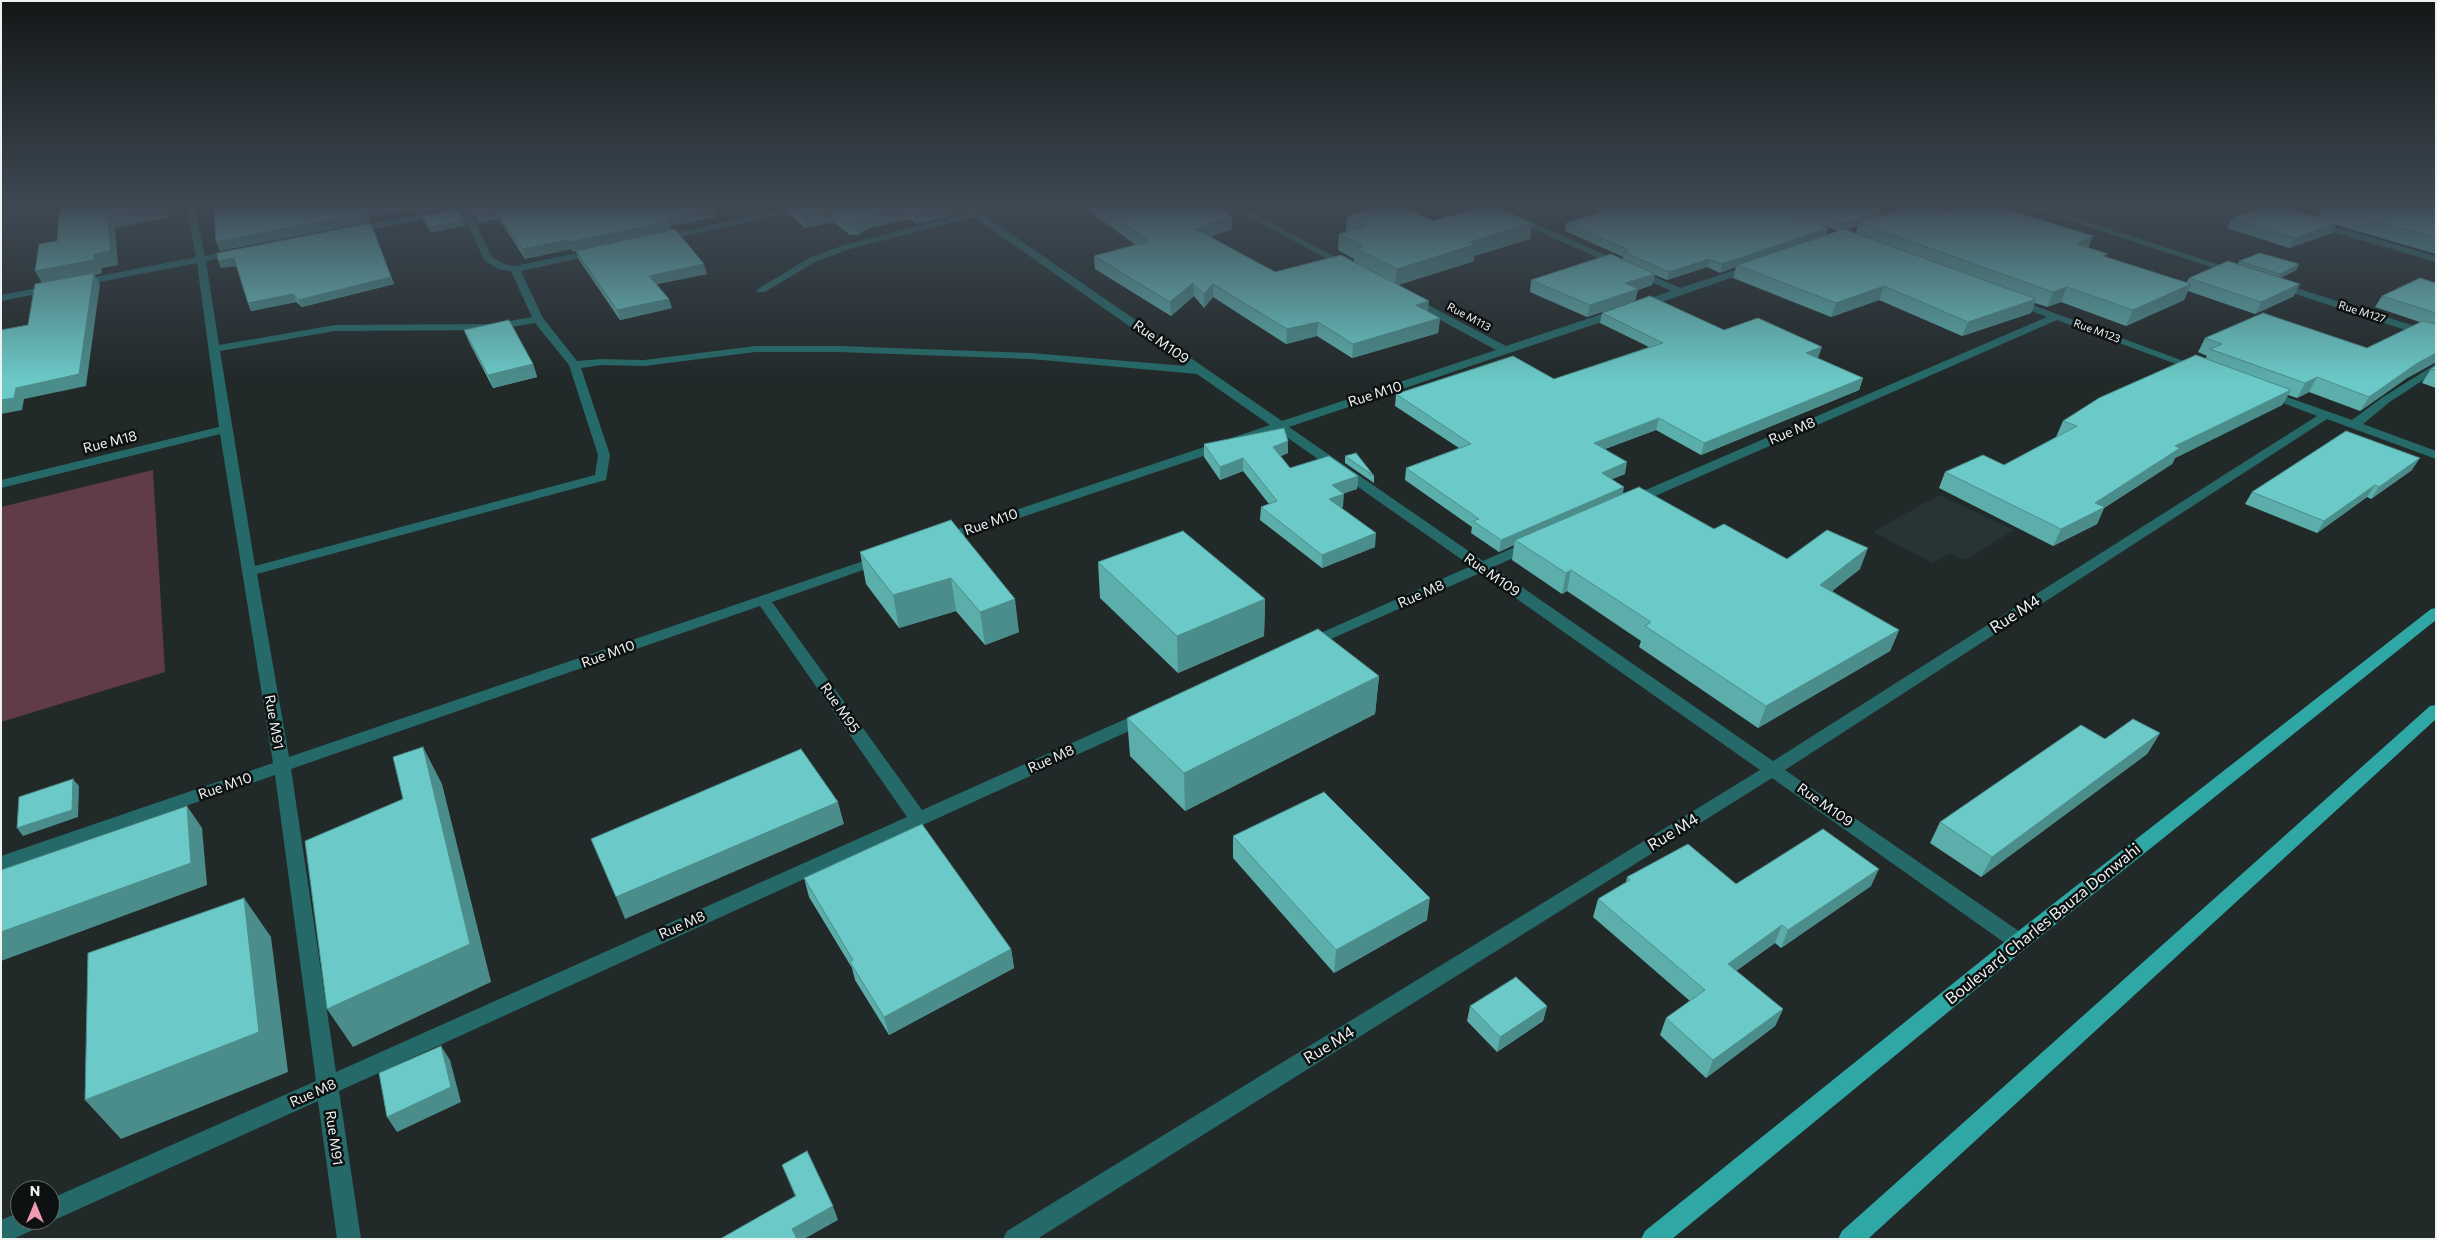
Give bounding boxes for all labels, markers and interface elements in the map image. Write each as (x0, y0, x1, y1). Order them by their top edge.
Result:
street label: Rue M127 (2337, 298, 2387, 326)
street label: Rue M113 (1445, 300, 1493, 334)
street label: Rue M123 (2072, 316, 2122, 346)
street label: Rue M109 (1130, 317, 1192, 367)
street label: Rue M10 (1346, 377, 1404, 411)
street label: Rue M8 (1766, 414, 1818, 448)
street label: Rue M18 (81, 427, 139, 457)
street label: Rue M10 (962, 505, 1020, 539)
street label: Rue M109 (1461, 550, 1523, 600)
street label: Rue M8 (1395, 576, 1447, 612)
street label: Rue M4 (1986, 591, 2044, 637)
street label: Rue M10 (579, 637, 637, 671)
street label: Rue M95 (817, 680, 863, 736)
street label: Rue M91 (261, 693, 287, 751)
street label: Rue M8 (1025, 741, 1077, 777)
street label: Rue M10 (196, 769, 254, 803)
street label: Rue M109 (1794, 780, 1856, 830)
street label: Rue M4 (1644, 809, 1702, 855)
street label: Boulevard Charles Bauza Donwahi (1942, 839, 2144, 1009)
street label: Rue M8 (656, 907, 708, 943)
street label: Rue M4 (1300, 1022, 1358, 1068)
street label: Rue M8 (287, 1075, 339, 1111)
street label: Rue M91 (322, 1110, 346, 1166)
north arrow (10, 1180, 60, 1230)
text: N (30, 1182, 40, 1199)

